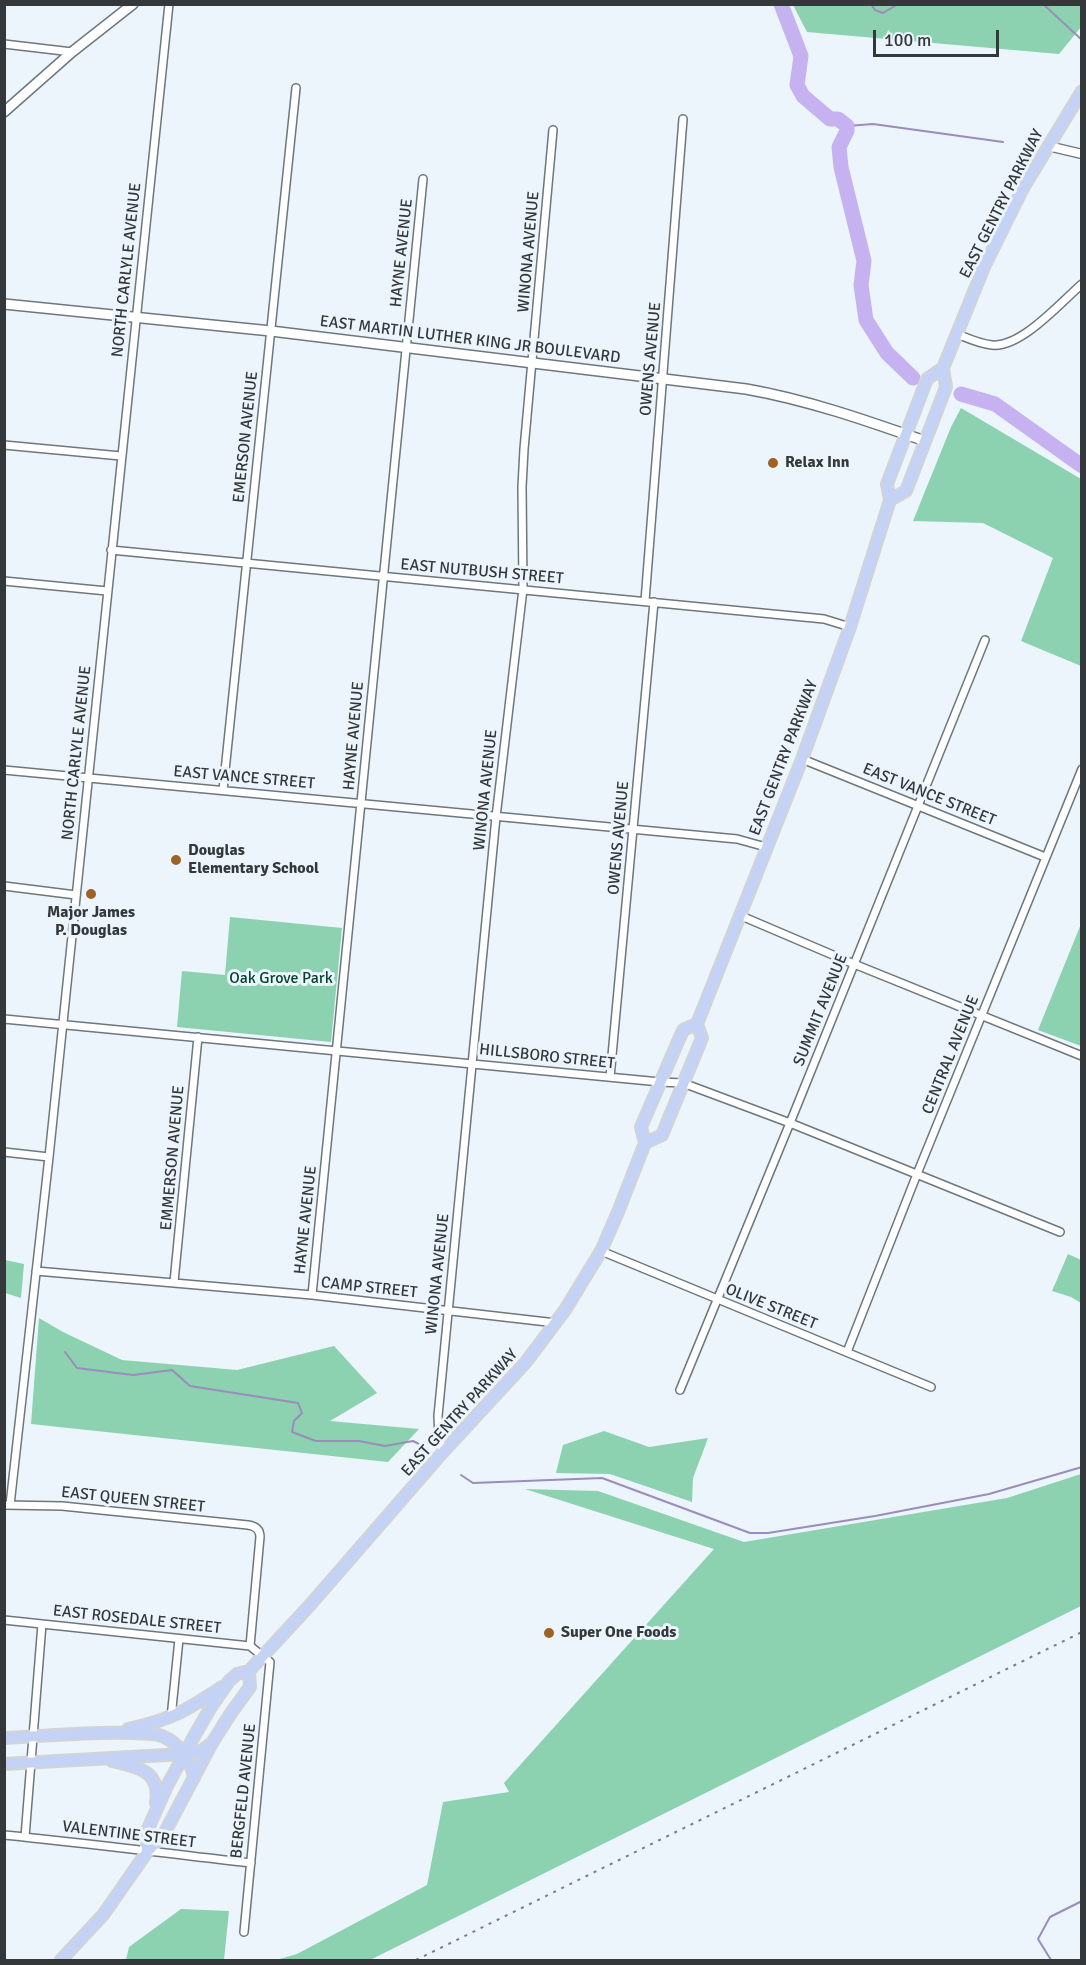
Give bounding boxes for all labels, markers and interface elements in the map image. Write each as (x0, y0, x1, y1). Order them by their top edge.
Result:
scale bar (876, 18, 1002, 56)
text: 100 m (884, 29, 931, 51)
street label: EAST GENTRY PARKWAY (956, 126, 1048, 282)
street label: NORTH CARLYLE AVENUE (108, 182, 146, 358)
street label: WINONA AVENUE (514, 191, 544, 313)
street label: HAYNE AVENUE (387, 198, 417, 308)
street label: OWENS AVENUE (636, 301, 666, 417)
street label: EAST MARTIN LUTHER KING JR BOULEVARD (319, 312, 621, 368)
street label: EMERSON AVENUE (230, 370, 262, 504)
place label: Relax Inn (785, 453, 850, 473)
marker: Relax Inn (766, 456, 780, 470)
street label: EAST NUTBUSH STREET (400, 555, 564, 589)
street label: NORTH CARLYLE AVENUE (58, 665, 96, 841)
street label: EAST GENTRY PARKWAY (746, 678, 822, 838)
street label: HAYNE AVENUE (340, 681, 368, 791)
street label: WINONA AVENUE (470, 728, 502, 852)
street label: EAST VANCE STREET (860, 760, 998, 830)
street label: EAST VANCE STREET (172, 762, 316, 794)
street label: OWENS AVENUE (604, 780, 634, 896)
place label: Douglas Elementary School (188, 841, 319, 879)
marker: Douglas Elementary School (169, 853, 183, 867)
marker: Major James P. Douglas (84, 887, 98, 901)
place label: Major James P. Douglas (47, 903, 135, 941)
street label: SUMMIT AVENUE (790, 951, 852, 1069)
park label: Oak Grove Park (229, 969, 333, 989)
street label: CENTRAL AVENUE (918, 993, 984, 1117)
street label: HILLSBORO STREET (478, 1040, 616, 1074)
street label: EMMERSON AVENUE (157, 1085, 189, 1231)
street label: HAYNE AVENUE (291, 1165, 321, 1275)
street label: WINONA AVENUE (422, 1212, 454, 1336)
street label: CAMP STREET (320, 1273, 418, 1303)
street label: OLIVE STREET (722, 1280, 820, 1334)
street label: EAST GENTRY PARKWAY (398, 1345, 522, 1481)
street label: EAST QUEEN STREET (60, 1483, 206, 1517)
street label: EAST ROSEDALE STREET (52, 1602, 222, 1638)
place label: Super One Foods (561, 1623, 676, 1643)
marker: Super One Foods (542, 1626, 556, 1640)
street label: BERGFELD AVENUE (227, 1723, 261, 1859)
street label: VALENTINE STREET (61, 1817, 197, 1853)

